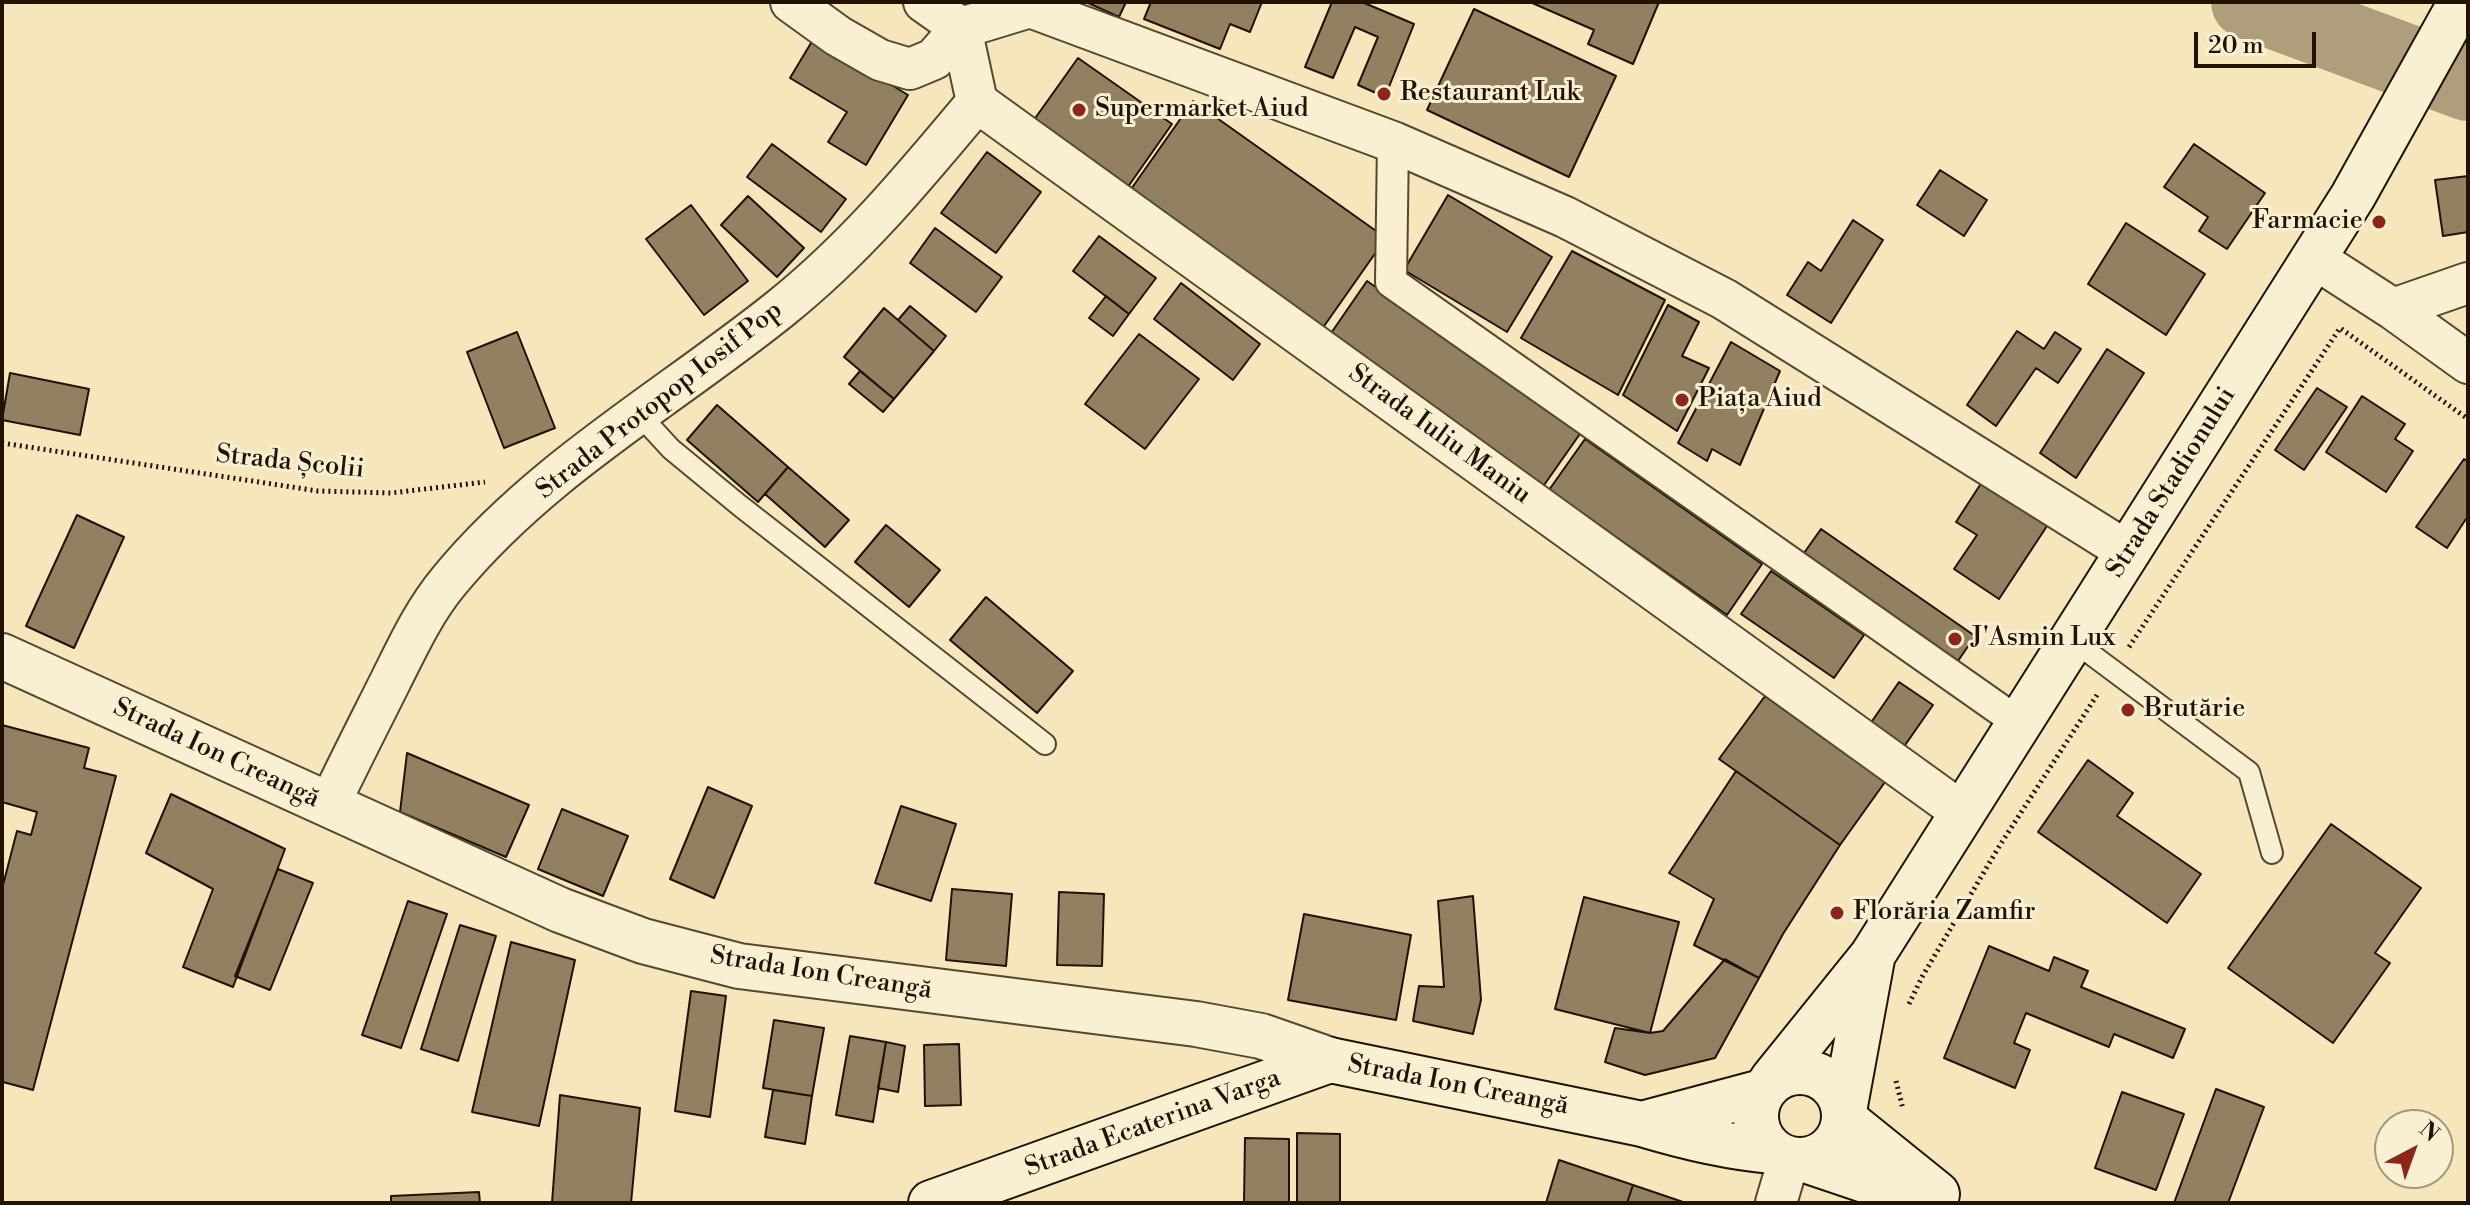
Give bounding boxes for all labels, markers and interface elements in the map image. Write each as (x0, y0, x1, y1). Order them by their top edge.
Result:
scale bar (2198, 16, 2320, 66)
text: 20 m (2208, 31, 2264, 61)
place label: Restaurant Luk (1400, 78, 1580, 110)
marker: Restaurant Luk (1375, 85, 1393, 103)
place label: Supermarket Aiud (1095, 94, 1309, 126)
marker: Supermarket Aiud (1070, 101, 1088, 119)
place label: Farmacie (2252, 206, 2363, 238)
marker: Farmacie (2370, 213, 2388, 231)
street label: Strada Protopop Iosif Pop (531, 295, 789, 507)
street label: Strada Iuliu Maniu (1342, 358, 1536, 512)
street label: Strada Stadionului (2101, 382, 2243, 584)
place label: Piața Aiud (1698, 384, 1822, 416)
marker: Piața Aiud (1673, 391, 1691, 409)
street label: Strada Școlii (214, 440, 366, 486)
place label: J'Asmin Lux (1971, 623, 2115, 655)
marker: J'Asmin Lux (1946, 630, 1964, 648)
street label: Strada Ion Creangă (108, 692, 324, 816)
place label: Brutărie (2144, 694, 2245, 726)
marker: Brutărie (2119, 701, 2137, 719)
place label: Florăria Zamfir (1853, 897, 2036, 929)
marker: Florăria Zamfir (1828, 904, 1846, 922)
street label: Strada Ion Creangă (708, 941, 934, 1007)
street label: Strada Ion Creangă (1345, 1049, 1571, 1123)
street label: Strada Ecaterina Varga (1021, 1063, 1285, 1185)
north arrow (2374, 1109, 2454, 1189)
text: N (2413, 1116, 2444, 1148)

